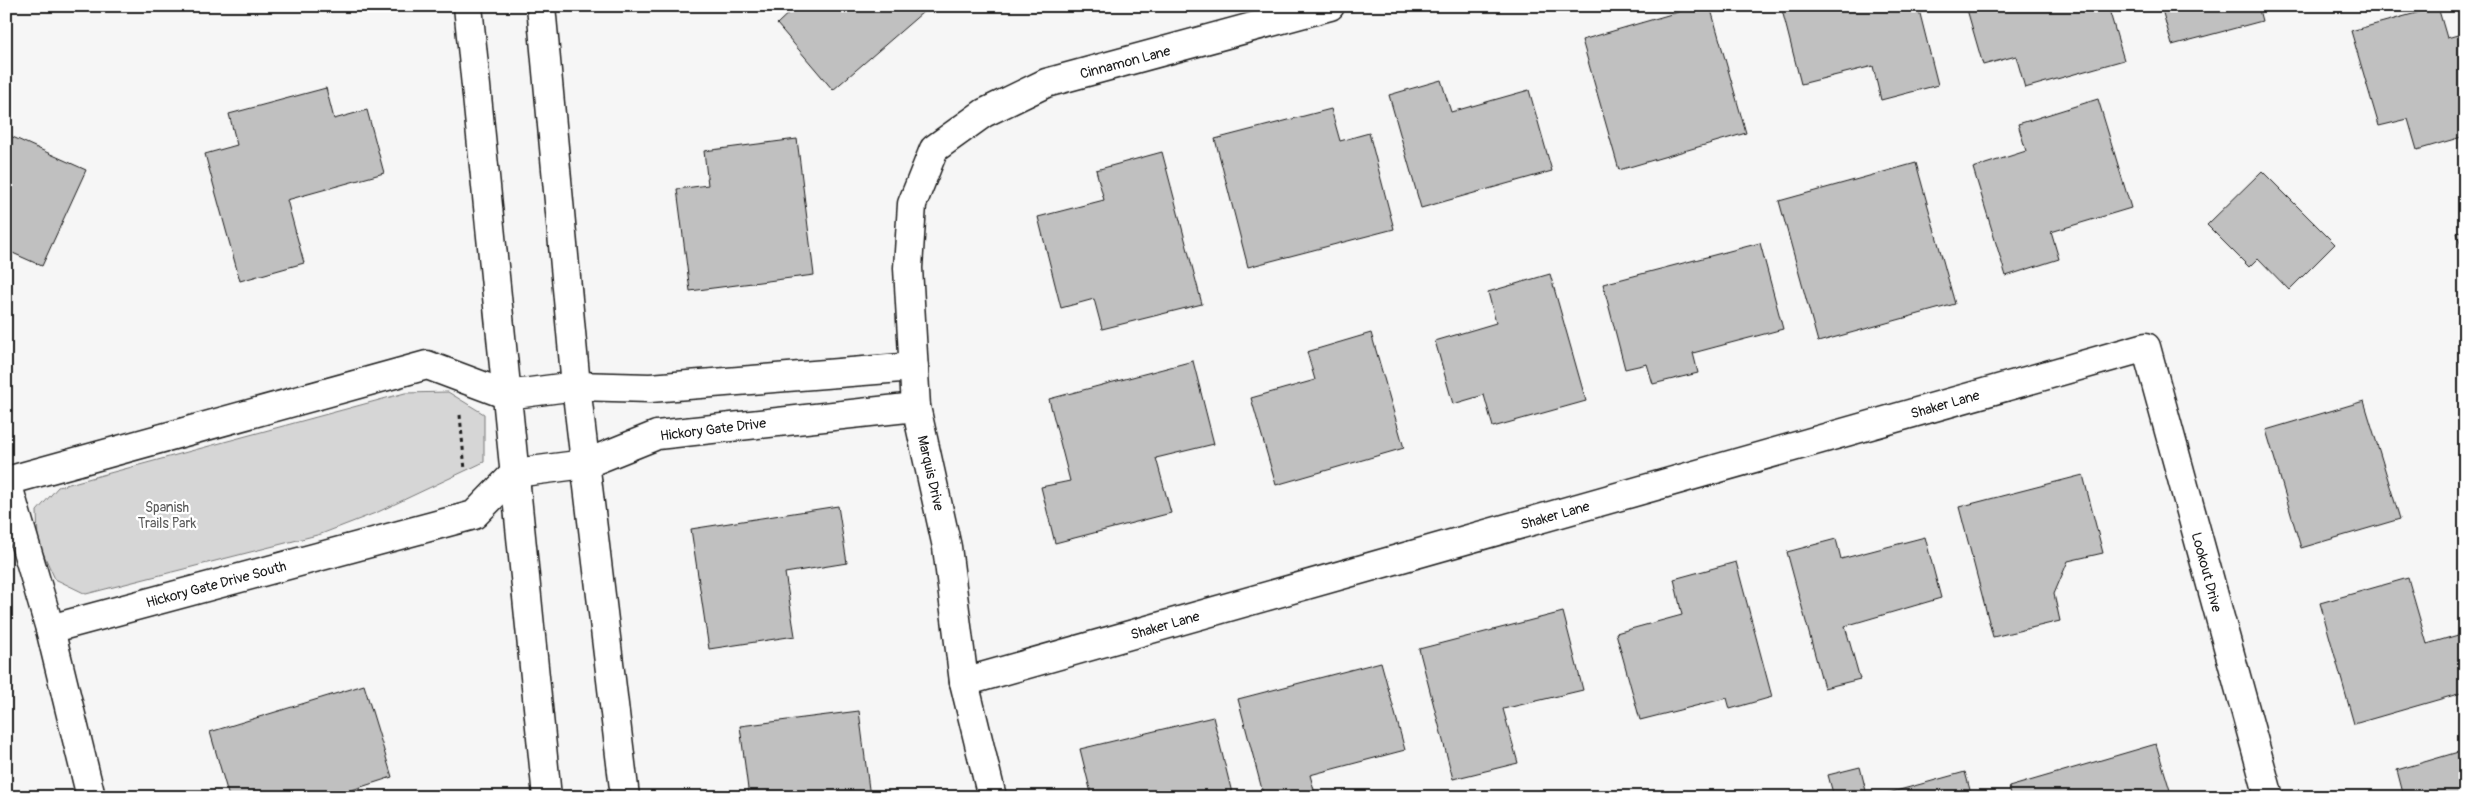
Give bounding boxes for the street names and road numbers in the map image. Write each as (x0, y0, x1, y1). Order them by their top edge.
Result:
street label: Cinnamon Lane (1078, 42, 1172, 83)
street label: Shaker Lane (1909, 387, 1982, 422)
street label: Hickory Gate Drive (659, 415, 767, 444)
street label: Marquis Drive (914, 434, 947, 513)
street label: Shaker Lane (1519, 498, 1592, 533)
street label: Lookout Drive (2188, 530, 2225, 614)
street label: Hickory Gate Drive South (144, 558, 288, 611)
street label: Shaker Lane (1129, 608, 1202, 643)

